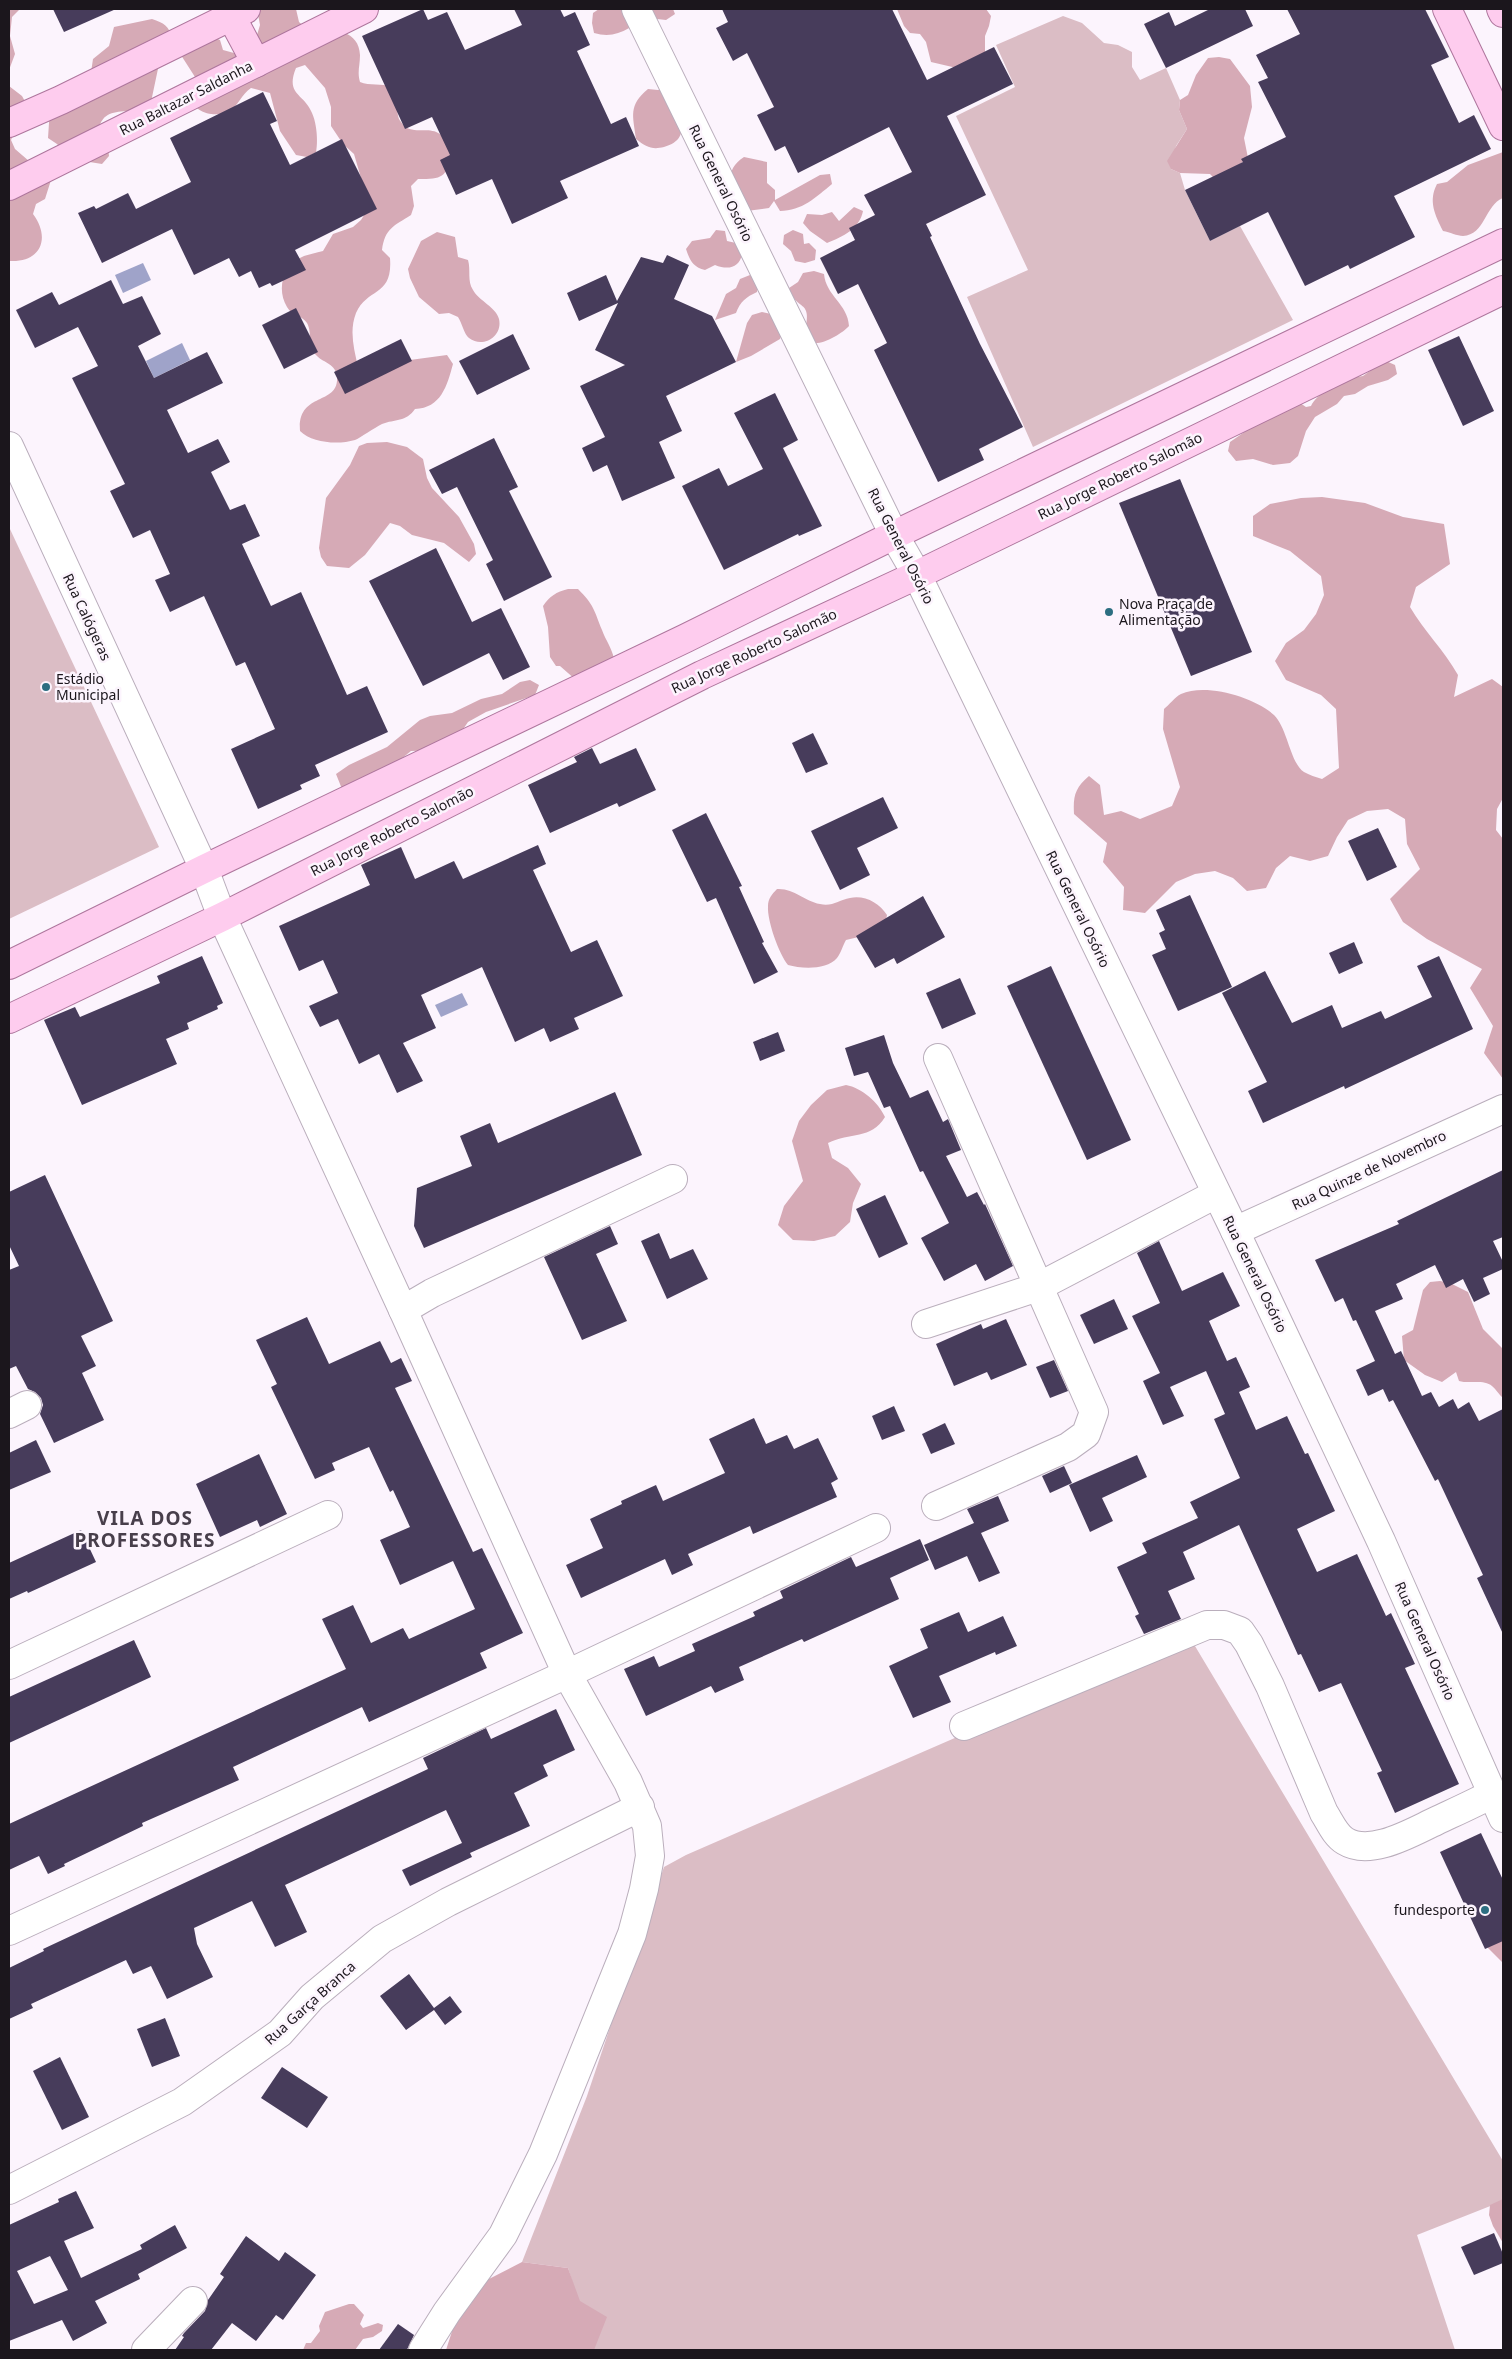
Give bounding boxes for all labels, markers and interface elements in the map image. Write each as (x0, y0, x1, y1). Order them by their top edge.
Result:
street label: Rua Baltazar Saldanha (116, 56, 256, 139)
street label: Rua General Osório (685, 121, 758, 245)
street label: Rua Jorge Roberto Salomão (1034, 427, 1205, 524)
street label: Rua General Osório (864, 484, 939, 607)
street label: Rua Calógeras (59, 570, 116, 664)
place label: Nova Praça de Alimentação (1119, 594, 1213, 629)
street label: Rua Jorge Roberto Salomão (668, 604, 840, 697)
marker: Nova Praça de Alimentação (1103, 606, 1115, 618)
place label: Estádio Municipal (56, 669, 120, 704)
marker: Estádio Municipal (40, 681, 52, 693)
street label: Rua Jorge Roberto Salomão (307, 781, 477, 880)
street label: Rua General Osório (1042, 847, 1115, 971)
street label: Rua Quinze de Novembro (1288, 1125, 1449, 1214)
street label: Rua General Osório (1219, 1212, 1292, 1336)
district label: VILA DOS PROFESSORES (75, 1505, 215, 1553)
street label: Rua General Osório (1391, 1578, 1460, 1703)
place label: fundesporte (1394, 1900, 1475, 1919)
marker: fundesporte (1479, 1904, 1491, 1916)
street label: Rua Garça Branca (260, 1957, 359, 2049)

